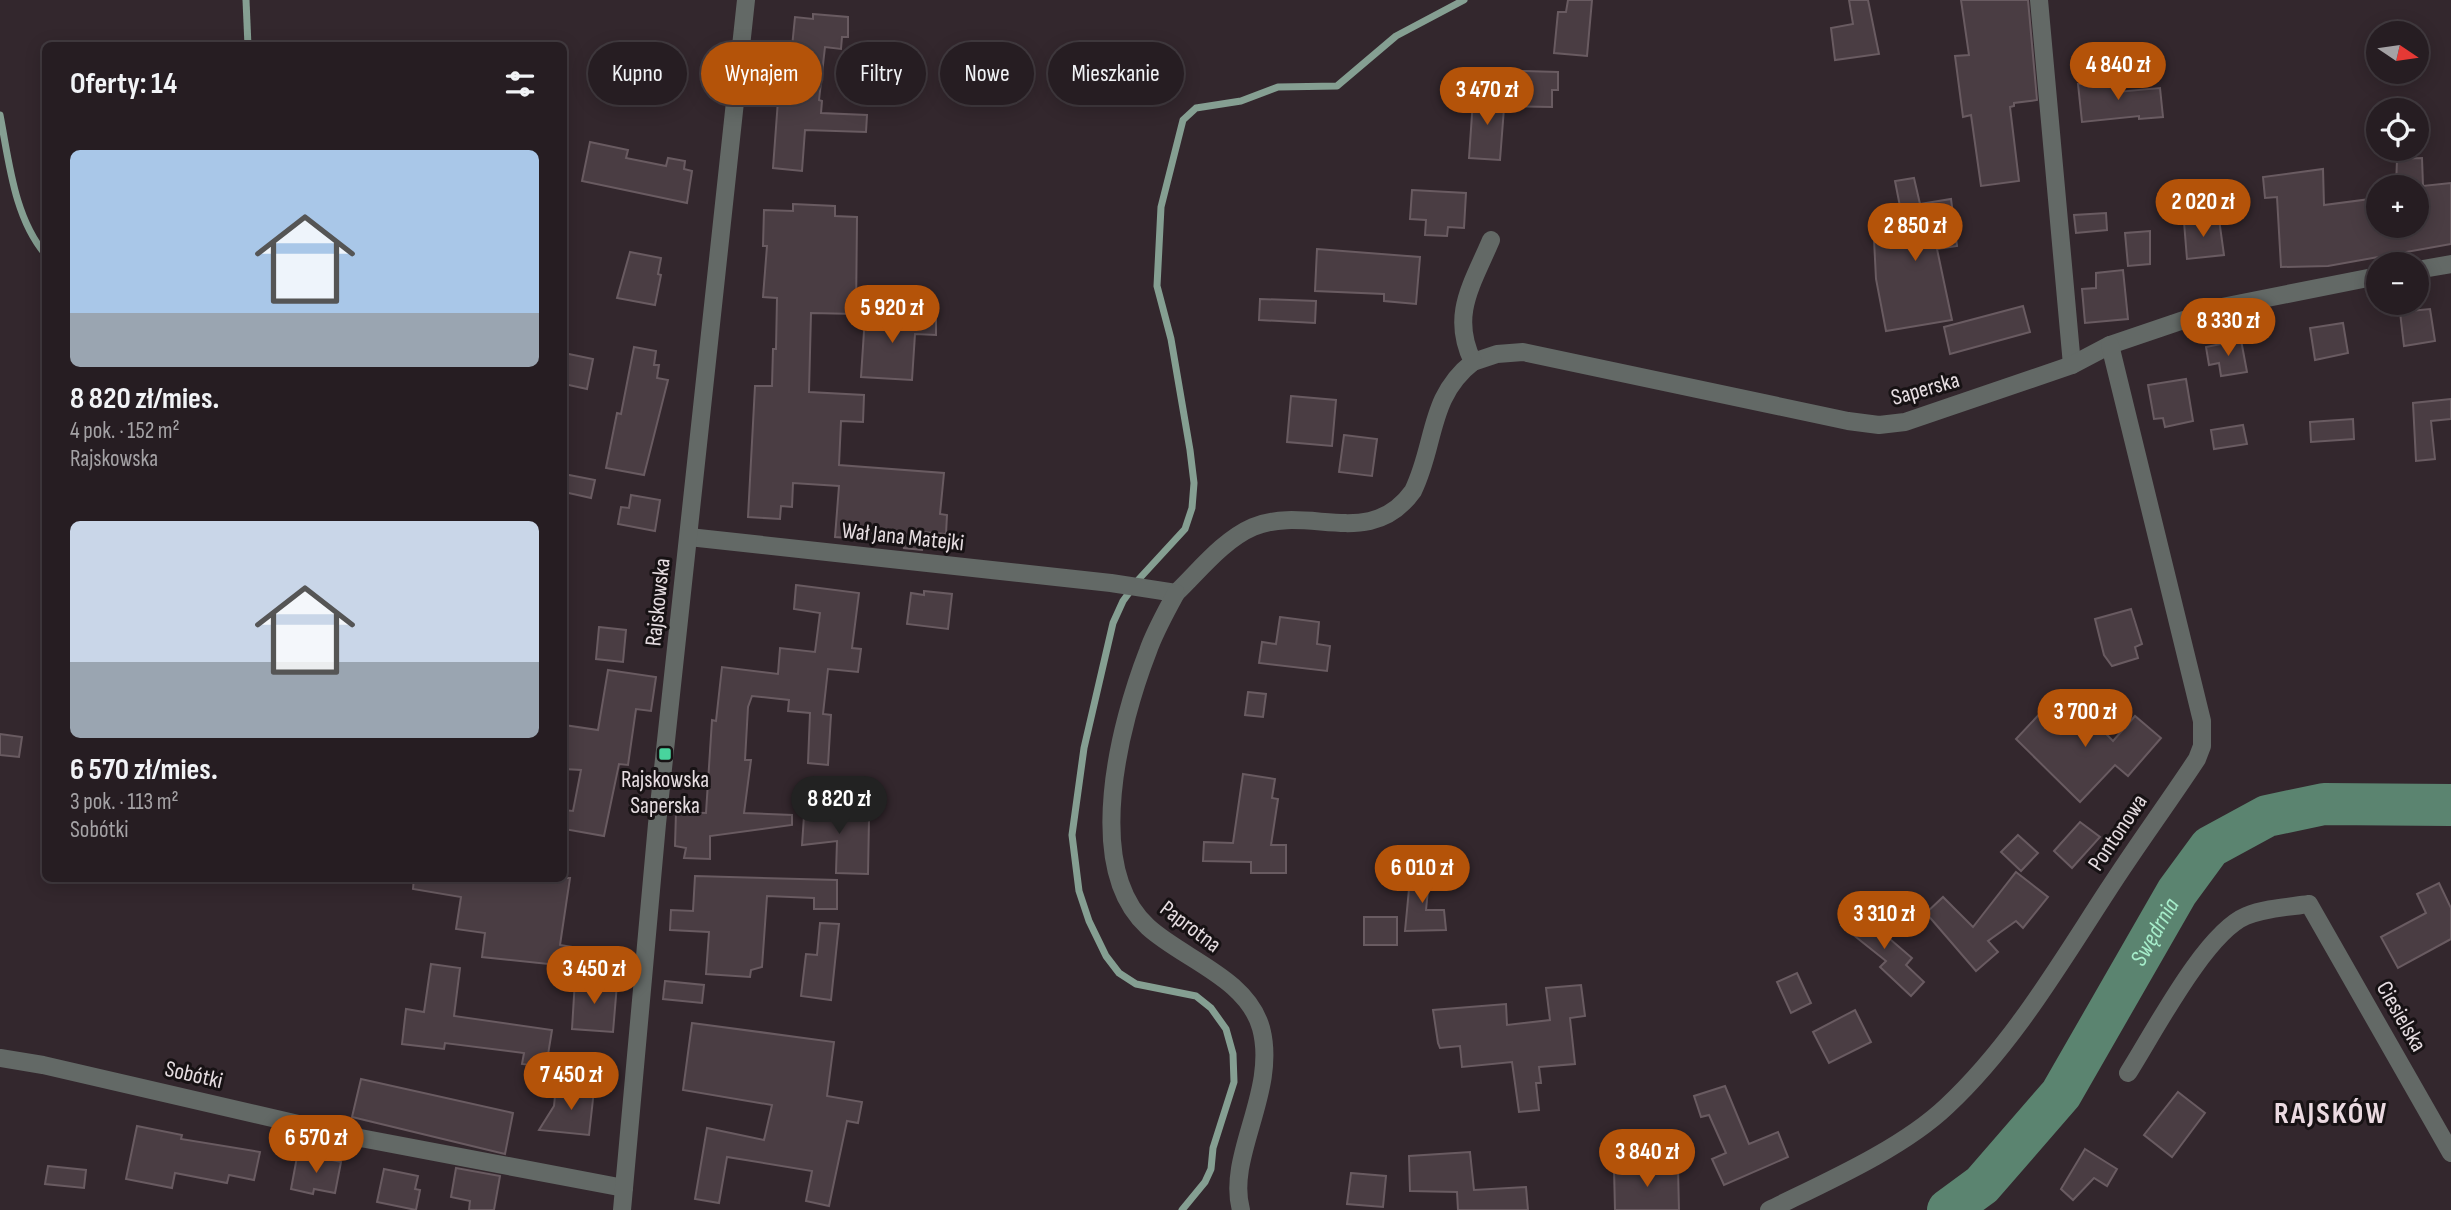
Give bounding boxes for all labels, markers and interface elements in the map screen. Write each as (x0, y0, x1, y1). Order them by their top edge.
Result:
north arrow (2366, 21, 2429, 84)
map controls (2366, 21, 2429, 315)
chip: Kupno (588, 42, 687, 105)
chip: Wynajem (701, 42, 822, 105)
chip: Filtry (836, 42, 926, 105)
chip: Nowe (940, 42, 1034, 105)
chip: Mieszkanie (1048, 42, 1184, 105)
pin: 4 840 zł (2046, 42, 2190, 102)
text: 4 840 zł (2086, 51, 2150, 79)
icon: filters (501, 65, 539, 103)
text: Oferty: 14 (70, 66, 177, 102)
pin: 3 470 zł (1415, 68, 1559, 127)
text: 3 470 zł (1456, 76, 1518, 104)
button: locate (2366, 98, 2429, 161)
button: + (2366, 175, 2429, 238)
pin: 2 020 zł (2131, 180, 2275, 239)
text: 2 020 zł (2172, 188, 2234, 216)
icon: home (242, 196, 368, 322)
pin: 2 850 zł (1843, 204, 1987, 263)
text: 2 850 zł (1884, 212, 1946, 240)
button: − (2366, 252, 2429, 315)
pin: 5 920 zł (820, 286, 964, 345)
text: 5 920 zł (861, 294, 923, 322)
pin: 8 330 zł (2156, 298, 2300, 358)
text: 8 330 zł (2196, 307, 2260, 335)
street label: Saperska (1888, 366, 1963, 412)
text: 8 820 zł/mies. (70, 381, 219, 417)
text: 4 pok. · 152 m² (70, 417, 180, 445)
text: Rajskowska (70, 445, 158, 473)
street label: Wał Jana Matejki (840, 517, 965, 557)
street label: Rajskowska (639, 557, 677, 647)
icon: home (242, 567, 368, 693)
pin: 3 700 zł (2013, 690, 2157, 749)
text: 3 700 zł (2054, 698, 2116, 726)
marker: Rajskowska Saperska (657, 746, 673, 762)
text: 6 570 zł/mies. (70, 752, 218, 788)
place label: Rajskowska Saperska (621, 766, 709, 820)
pin: 8 820 zł (767, 776, 911, 836)
text: 8 820 zł (807, 785, 871, 813)
text: 3 pok. · 113 m² (70, 788, 179, 816)
street label: Pontonowa (2082, 789, 2154, 876)
text: Sobótki (70, 816, 129, 844)
pin: 6 010 zł (1350, 846, 1494, 905)
text: 6 010 zł (1391, 854, 1453, 882)
pin: 3 310 zł (1812, 892, 1956, 951)
water label: Swędrnia (2124, 893, 2186, 971)
street label: Paprotna (1154, 895, 1226, 959)
text: 3 310 zł (1853, 900, 1915, 928)
pin: 3 450 zł (522, 946, 666, 1006)
text: 3 450 zł (563, 955, 625, 983)
street label: Ciesielska (2370, 976, 2432, 1057)
pin: 7 450 zł (499, 1052, 643, 1112)
street label: Sobótki (162, 1055, 225, 1095)
text: 7 450 zł (540, 1061, 602, 1089)
district label: RAJSKÓW (2274, 1096, 2388, 1132)
pin: 6 570 zł (244, 1116, 388, 1175)
text: 6 570 zł (285, 1124, 347, 1152)
pin: 3 840 zł (1575, 1130, 1719, 1189)
text: 3 840 zł (1615, 1138, 1679, 1166)

